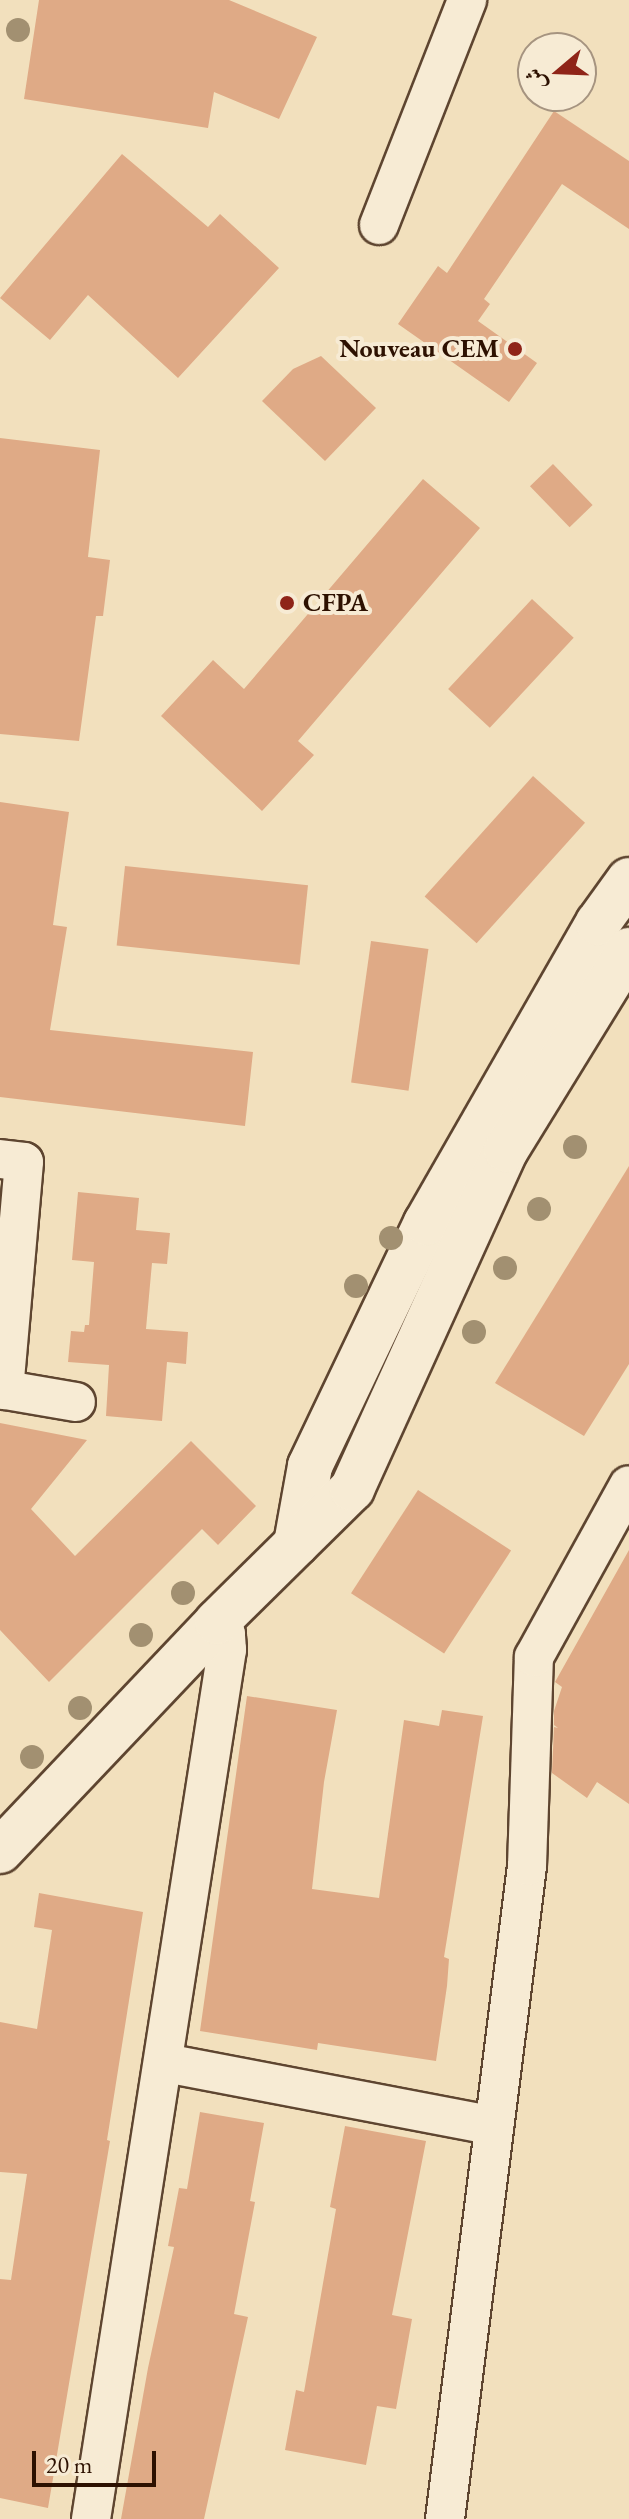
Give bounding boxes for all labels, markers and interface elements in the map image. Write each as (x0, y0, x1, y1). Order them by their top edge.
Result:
north arrow (517, 32, 597, 112)
text: ش (518, 64, 553, 94)
place label: Nouveau CEM (339, 333, 499, 365)
marker: Nouveau CEM (506, 340, 524, 358)
place label: CFPA (303, 587, 368, 619)
marker: CFPA (278, 594, 296, 612)
scale bar (36, 2435, 160, 2485)
text: 20 m (46, 2449, 93, 2480)

